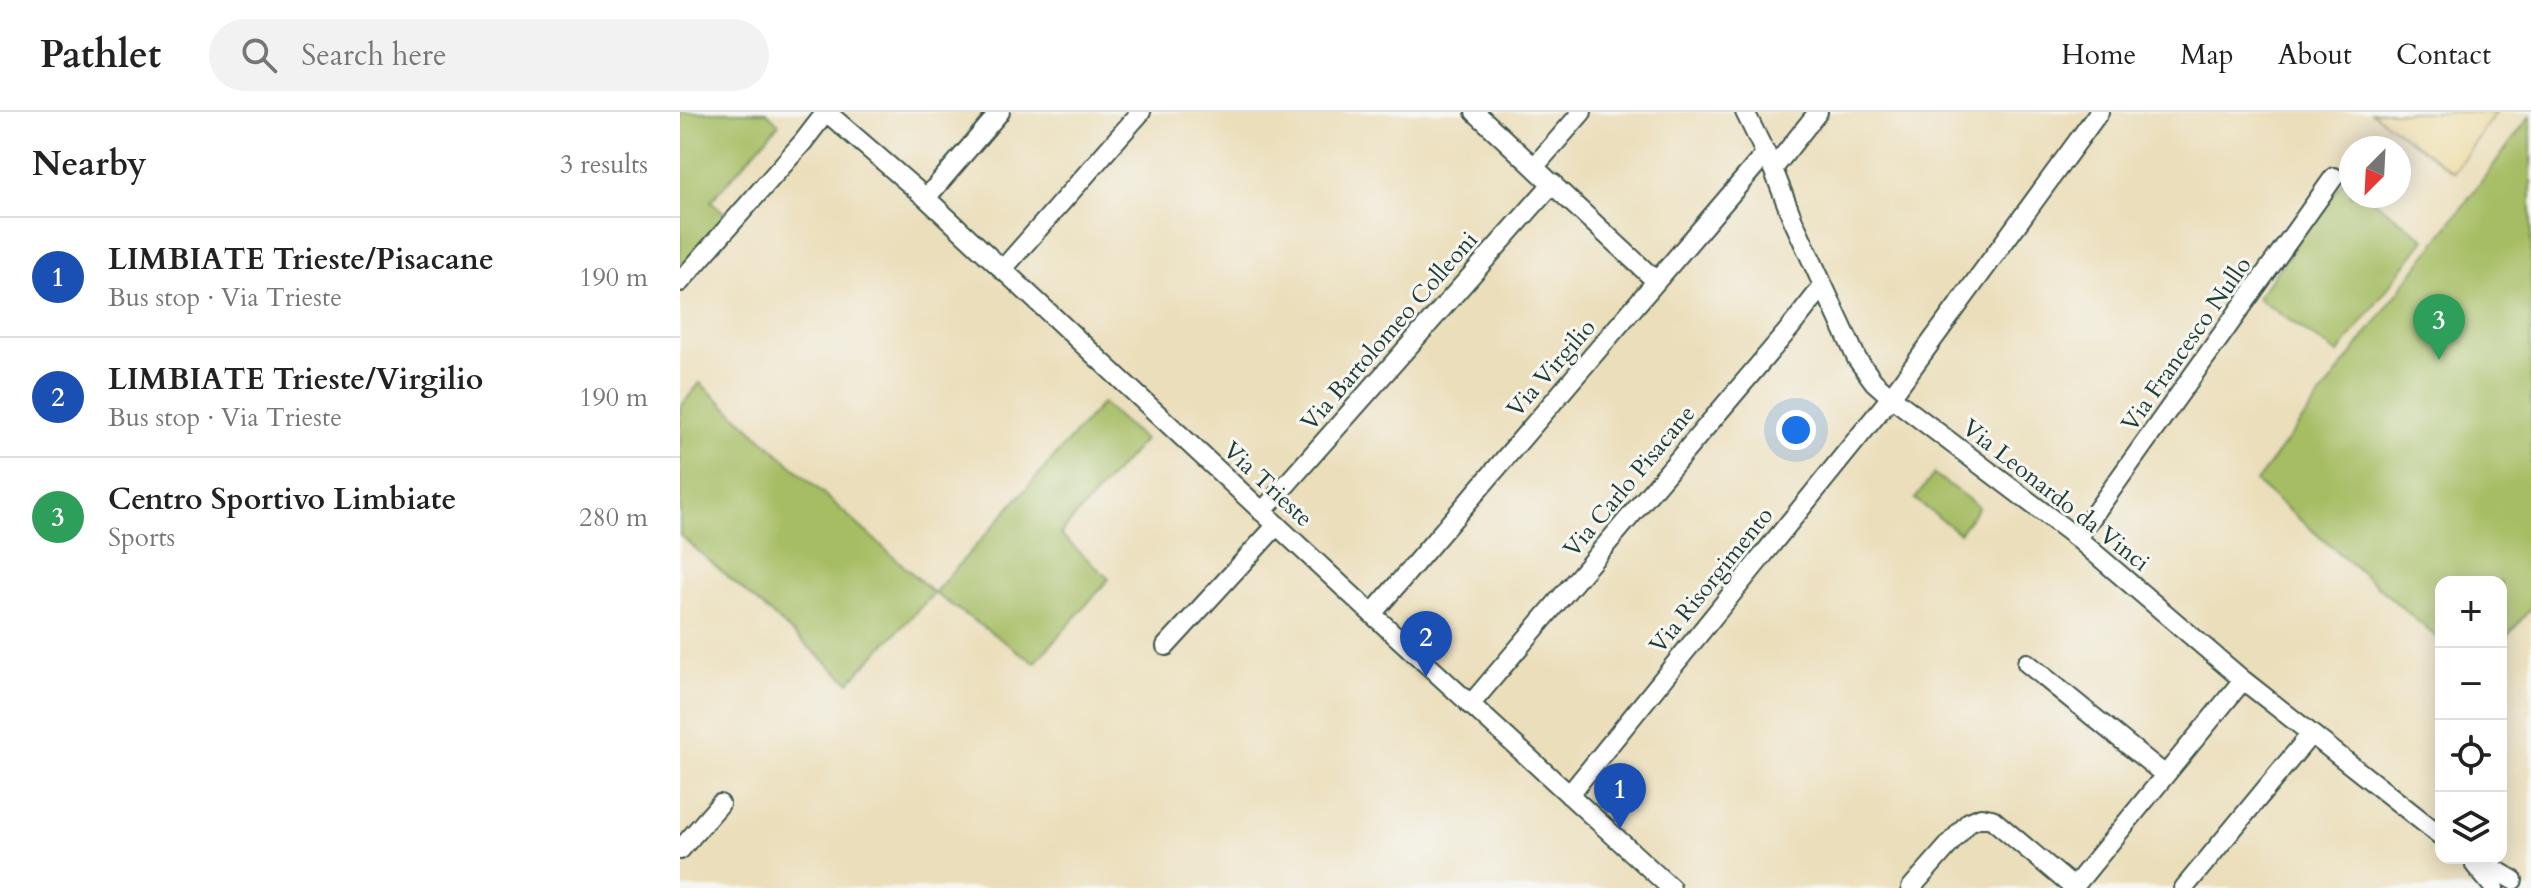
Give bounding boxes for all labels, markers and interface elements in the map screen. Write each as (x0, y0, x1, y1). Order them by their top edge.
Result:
search box (209, 19, 769, 91)
text: Pathlet (40, 29, 161, 81)
icon: search (237, 33, 281, 77)
text: Search here (301, 35, 447, 76)
text: Home (2061, 36, 2136, 74)
text: Map (2180, 36, 2234, 74)
text: About (2278, 36, 2352, 74)
text: Contact (2396, 36, 2491, 74)
north arrow (2339, 136, 2411, 208)
text: Nearby (32, 141, 147, 187)
text: 3 results (560, 147, 648, 182)
street label: Via Bartolomeo Colleoni (1293, 224, 1486, 438)
text: LIMBIATE Trieste/Pisacane (108, 239, 494, 280)
street label: Via Francesco Nullo (2114, 250, 2259, 438)
text: 1 (51, 260, 65, 295)
text: 190 m (579, 260, 648, 295)
text: Bus stop · Via Trieste (108, 280, 342, 315)
pin: 3 (2413, 294, 2465, 360)
street label: Via Virgilio (1499, 312, 1603, 425)
text: LIMBIATE Trieste/Virgilio (108, 359, 483, 400)
text: 2 (51, 380, 65, 415)
text: 190 m (579, 380, 648, 415)
street label: Via Carlo Pisacane (1556, 398, 1703, 564)
text: Bus stop · Via Trieste (108, 400, 342, 435)
your location (1776, 410, 1816, 450)
street label: Via Leonardo da Vinci (1955, 412, 2157, 579)
street label: Via Trieste (1216, 434, 1320, 535)
text: Centro Sportivo Limbiate (108, 479, 456, 520)
text: 3 (51, 500, 65, 535)
text: 280 m (579, 500, 648, 535)
street label: Via Risorgimento (1642, 500, 1781, 661)
text: Sports (108, 520, 175, 555)
map controls (2435, 576, 2507, 864)
button: + (2435, 576, 2507, 648)
pin: 2 (1400, 611, 1452, 677)
button: − (2435, 648, 2507, 720)
button: locate (2435, 720, 2507, 792)
pin: 1 (1594, 763, 1646, 829)
button: layers (2435, 792, 2507, 864)

